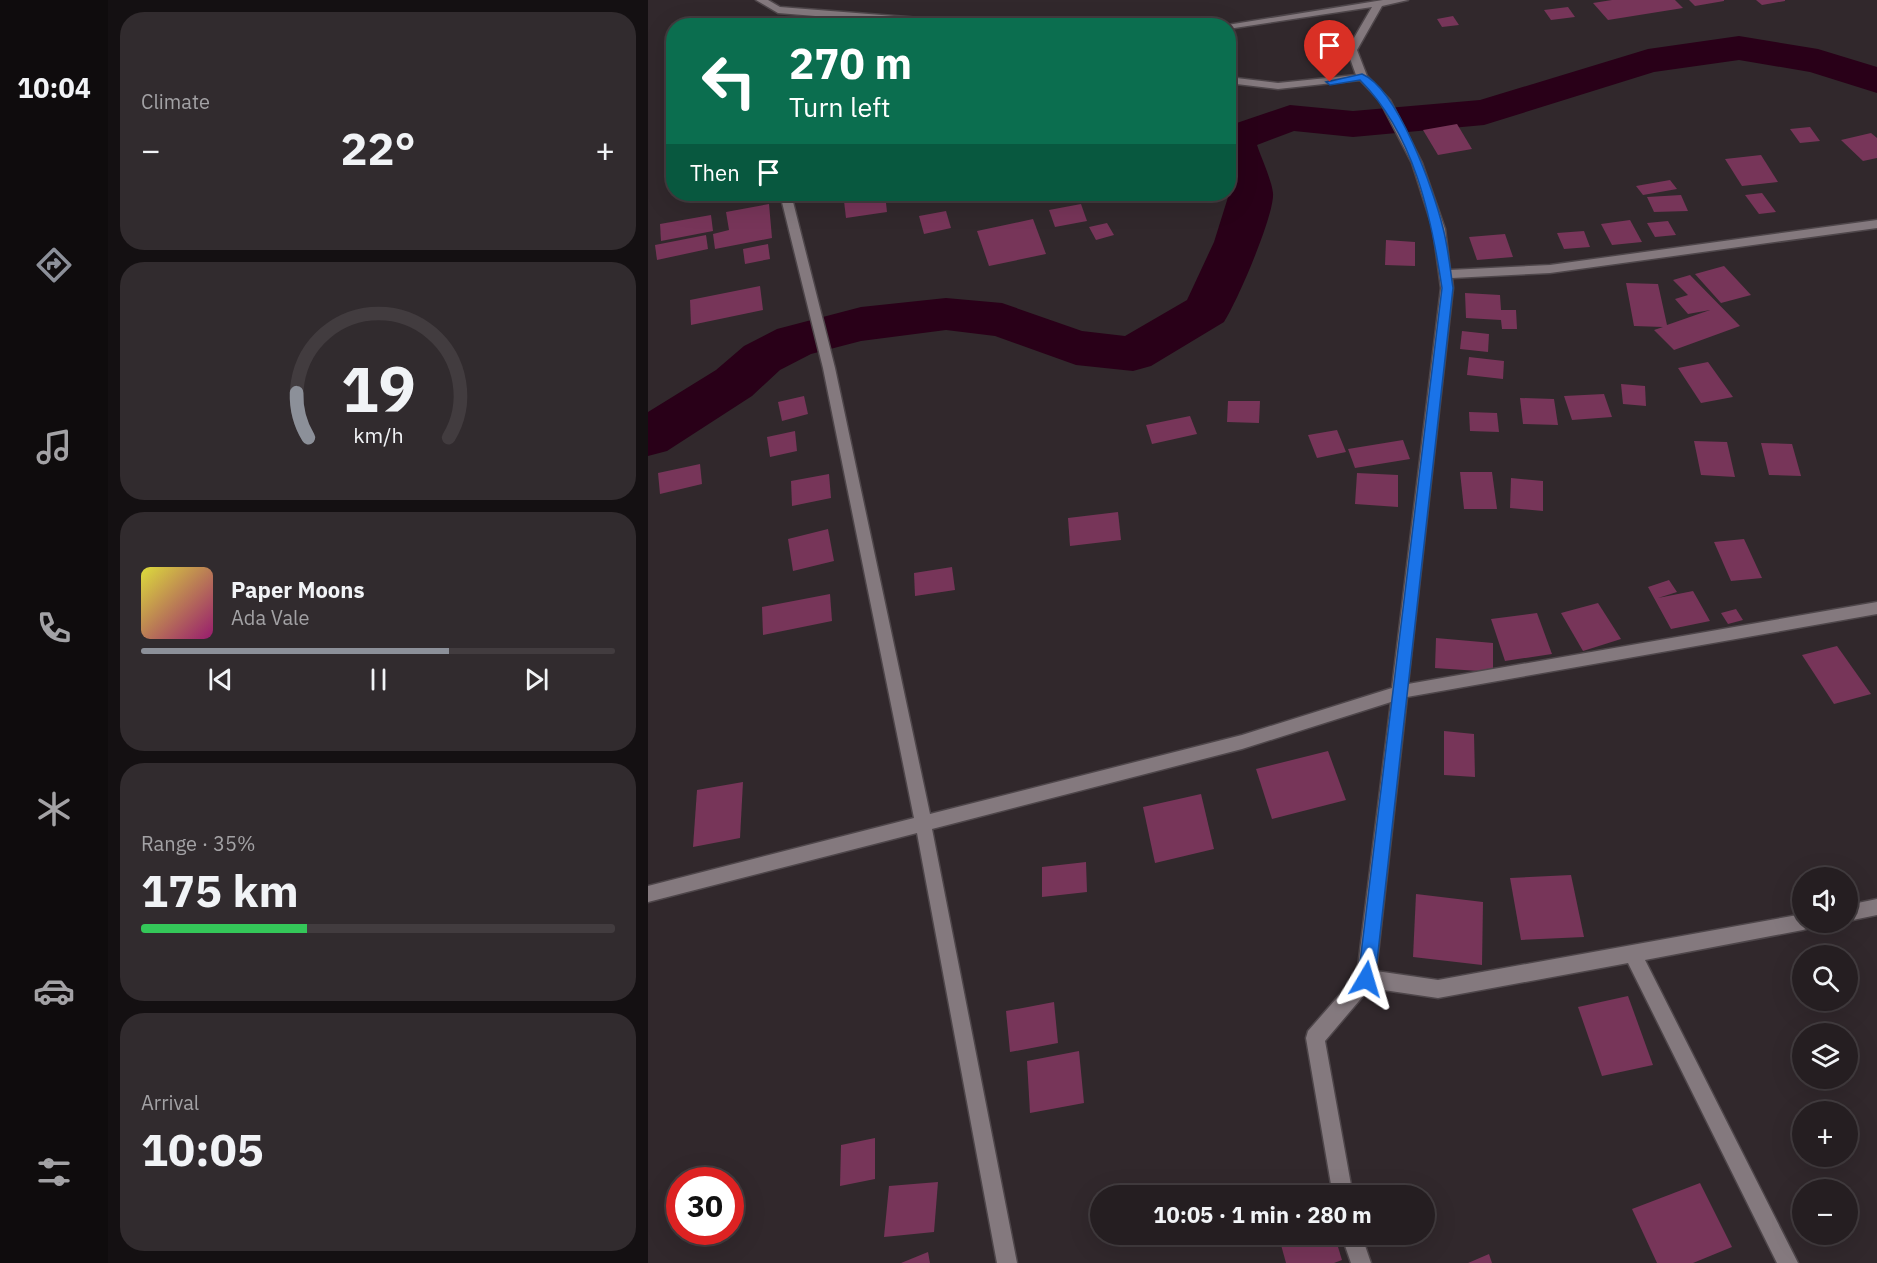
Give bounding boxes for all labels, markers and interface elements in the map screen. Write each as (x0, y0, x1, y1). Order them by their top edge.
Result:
pin (1304, 20, 1355, 82)
icon: arrive (1313, 29, 1346, 62)
text: 270 m (789, 36, 912, 91)
icon: left (690, 42, 768, 120)
text: 10:04 (17, 70, 91, 105)
text: Climate (141, 88, 210, 115)
text: Turn left (789, 89, 890, 124)
text: 22° (340, 119, 416, 177)
text: − (141, 128, 161, 171)
text: + (595, 128, 615, 171)
icon: arrive (752, 156, 785, 189)
text: Then (690, 158, 740, 187)
icon: directions (33, 244, 75, 286)
text: 19 (341, 348, 415, 429)
text: km/h (353, 422, 403, 450)
icon: music (33, 426, 75, 468)
text: Paper Moons (231, 575, 364, 604)
text: Ada Vale (231, 604, 310, 631)
icon: phone (33, 607, 75, 649)
icon: previous (204, 663, 237, 696)
icon: pause (362, 663, 395, 696)
icon: next (520, 663, 553, 696)
icon: climate (33, 788, 75, 830)
text: Range · 35% (141, 830, 256, 857)
text: 175 km (141, 861, 299, 919)
map controls (1792, 867, 1858, 1245)
button: sound (1792, 867, 1858, 933)
button: search (1792, 945, 1858, 1011)
position arrow (1334, 947, 1398, 1011)
icon: car (33, 970, 75, 1012)
button: layers (1792, 1023, 1858, 1089)
text: Arrival (141, 1089, 199, 1116)
button: + (1792, 1101, 1858, 1167)
text: 10:05 (141, 1120, 264, 1178)
icon: filters (33, 1151, 75, 1193)
speed limit sign: 30 (666, 1167, 744, 1245)
button: − (1792, 1179, 1858, 1245)
text: 10:05 · 1 min · 280 m (1153, 1200, 1372, 1229)

